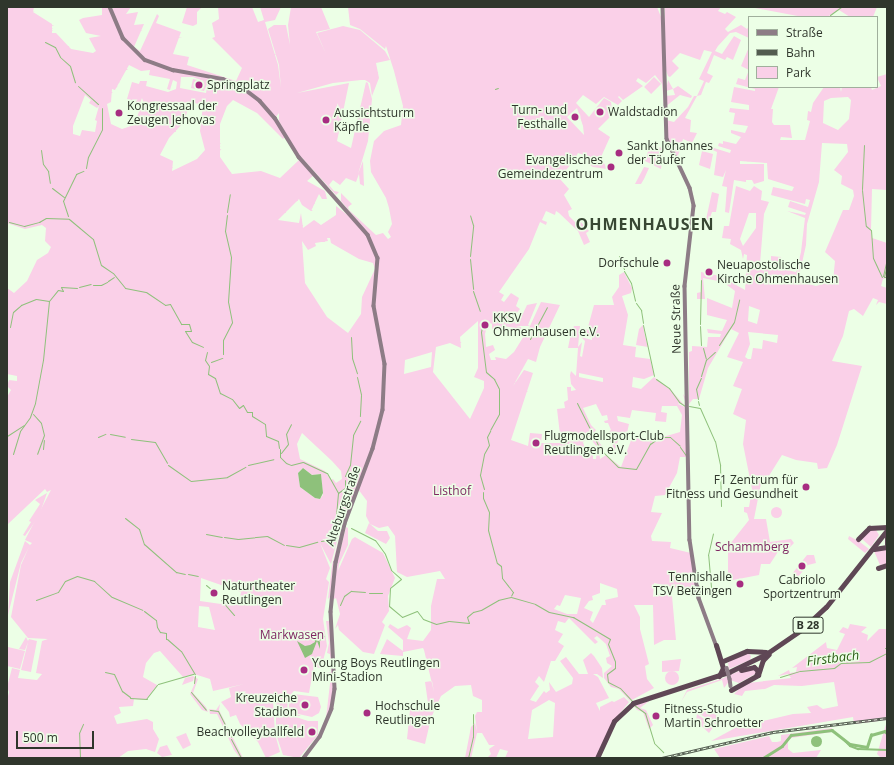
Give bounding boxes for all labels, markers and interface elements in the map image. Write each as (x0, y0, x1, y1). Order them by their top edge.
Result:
legend (748, 16, 878, 88)
text: Straße (786, 24, 823, 41)
text: Bahn (786, 44, 815, 61)
text: Park (786, 64, 811, 81)
place label: Springplatz (207, 78, 270, 92)
marker: Springplatz (194, 80, 204, 90)
place label: Kongressaal der Zeugen Jehovas (127, 99, 217, 127)
place label: Turn- und Festhalle (512, 103, 567, 131)
place label: Waldstadion (608, 105, 678, 119)
place label: Aussichtsturm Käpfle (334, 106, 414, 134)
marker: Waldstadion (595, 107, 605, 117)
marker: Kongressaal der Zeugen Jehovas (114, 108, 124, 118)
marker: Turn- und Festhalle (570, 112, 580, 122)
marker: Aussichtsturm Käpfle (321, 115, 331, 125)
place label: Sankt Johannes der Täufer (627, 139, 713, 167)
marker: Sankt Johannes der Täufer (614, 148, 624, 158)
place label: Evangelisches Gemeindezentrum (498, 153, 603, 181)
marker: Evangelisches Gemeindezentrum (606, 162, 616, 172)
district label: OHMENHAUSEN (575, 214, 715, 234)
place label: Dorfschule (598, 256, 659, 270)
marker: Dorfschule (662, 258, 672, 268)
place label: Neuapostolische Kirche Ohmenhausen (717, 258, 838, 286)
marker: Neuapostolische Kirche Ohmenhausen (704, 267, 714, 277)
street label: Neue Straße (668, 284, 684, 354)
place label: KKSV Ohmenhausen e.V. (493, 311, 599, 339)
marker: KKSV Ohmenhausen e.V. (480, 320, 490, 330)
place label: Flugmodellsport-Club Reutlingen e.V. (544, 429, 664, 457)
marker: Flugmodellsport-Club Reutlingen e.V. (531, 438, 541, 448)
street label: Alteburgstraße (323, 464, 363, 548)
place label: F1 Zentrum für Fitness und Gesundheit (666, 473, 798, 501)
marker: F1 Zentrum für Fitness und Gesundheit (801, 482, 811, 492)
park label: Listhof (433, 484, 471, 498)
park label: Schammberg (715, 540, 789, 554)
marker: Cabriolo Sportzentrum (797, 561, 807, 571)
place label: Tennishalle TSV Betzingen (653, 570, 732, 598)
place label: Cabriolo Sportzentrum (763, 573, 841, 601)
place label: Naturtheater Reutlingen (222, 579, 295, 607)
marker: Tennishalle TSV Betzingen (735, 579, 745, 589)
marker: Naturtheater Reutlingen (209, 588, 219, 598)
road number: B 28 (792, 616, 824, 634)
park label: Markwasen (260, 628, 324, 642)
water label: Firstbach (806, 647, 860, 669)
place label: Young Boys Reutlingen Mini-Stadion (312, 656, 440, 684)
marker: Young Boys Reutlingen Mini-Stadion (299, 665, 309, 675)
place label: Kreuzeiche Stadion (235, 691, 297, 719)
place label: Hochschule Reutlingen (375, 699, 440, 727)
marker: Kreuzeiche Stadion (300, 700, 310, 710)
place label: Fitness-Studio Martin Schroetter (664, 702, 763, 730)
marker: Hochschule Reutlingen (362, 708, 372, 718)
marker: Fitness-Studio Martin Schroetter (651, 711, 661, 721)
scale bar (18, 723, 96, 749)
place label: Beachvolleyballfeld (196, 725, 304, 739)
marker: Beachvolleyballfeld (307, 727, 317, 737)
text: 500 m (23, 729, 58, 746)

